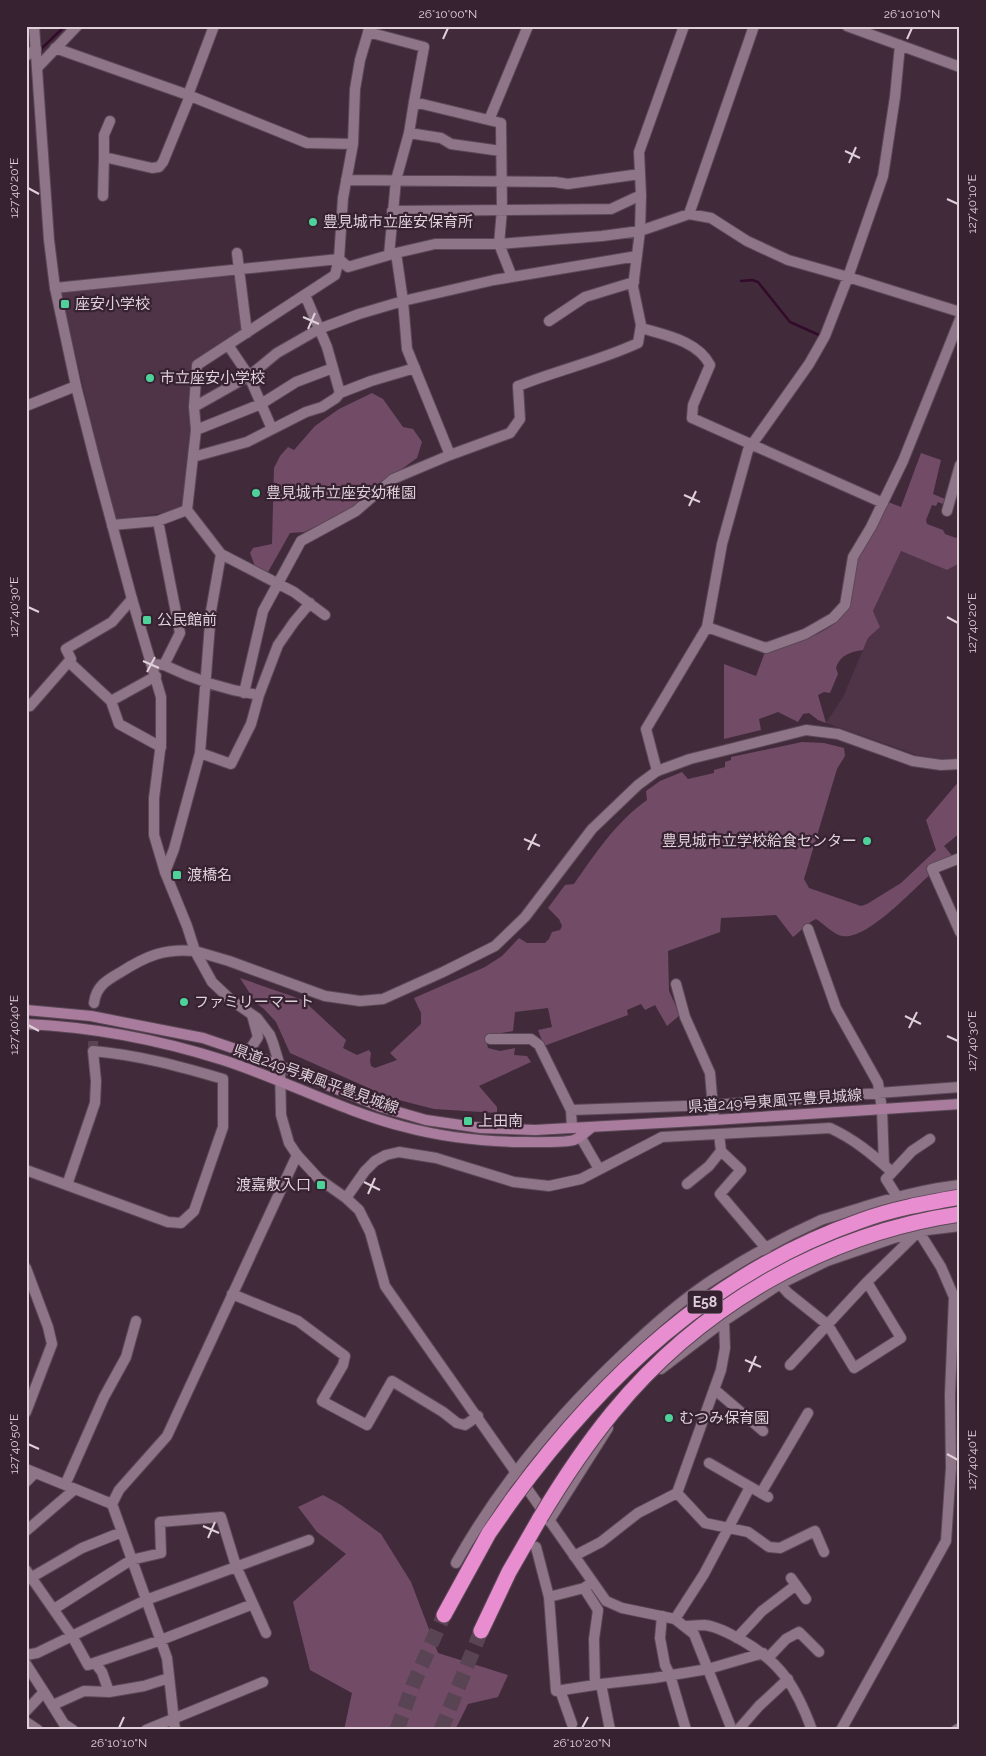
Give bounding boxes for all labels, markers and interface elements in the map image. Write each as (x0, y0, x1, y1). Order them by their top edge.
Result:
text: 26°10'00"N (419, 7, 477, 21)
text: 26°10'10"N (884, 7, 940, 21)
text: 127°40'20"E (7, 158, 21, 218)
text: 127°40'10"E (965, 174, 979, 234)
place label: 豊見城市立座安保育所 (323, 213, 473, 231)
marker: 豊見城市立座安保育所 (307, 216, 319, 228)
place label: 座安小学校 (75, 295, 150, 313)
marker: 座安小学校 (59, 298, 71, 310)
place label: 市立座安小学校 (160, 369, 265, 387)
marker: 市立座安小学校 (144, 372, 156, 384)
place label: 豊見城市立座安幼稚園 (266, 484, 416, 502)
marker: 豊見城市立座安幼稚園 (250, 487, 262, 499)
text: 127°40'30"E (7, 577, 21, 637)
text: 127°40'20"E (965, 593, 979, 653)
place label: 公民館前 (157, 611, 217, 629)
marker: 公民館前 (141, 614, 153, 626)
place label: 豊見城市立学校給食センター (662, 832, 857, 850)
marker: 豊見城市立学校給食センター (861, 835, 873, 847)
place label: 渡橋名 (187, 866, 232, 884)
marker: 渡橋名 (171, 869, 183, 881)
place label: ファミリーマート (194, 993, 314, 1011)
text: 127°40'40"E (7, 995, 21, 1055)
marker: ファミリーマート (178, 996, 190, 1008)
text: 127°40'30"E (965, 1011, 979, 1071)
street label: 県道249号東風平豊見城線 (231, 1041, 401, 1117)
street label: 県道249号東風平豊見城線 (687, 1086, 863, 1116)
place label: 上田南 (478, 1112, 523, 1130)
marker: 上田南 (462, 1115, 474, 1127)
place label: 渡嘉敷入口 (236, 1176, 311, 1194)
marker: 渡嘉敷入口 (315, 1179, 327, 1191)
road number: E58 (688, 1290, 722, 1314)
place label: むつみ保育園 (679, 1409, 769, 1427)
marker: むつみ保育園 (663, 1412, 675, 1424)
text: 127°40'50"E (7, 1414, 21, 1474)
text: 127°40'40"E (965, 1430, 979, 1490)
text: 26°10'10"N (91, 1736, 147, 1750)
text: 26°10'20"N (553, 1736, 611, 1750)

